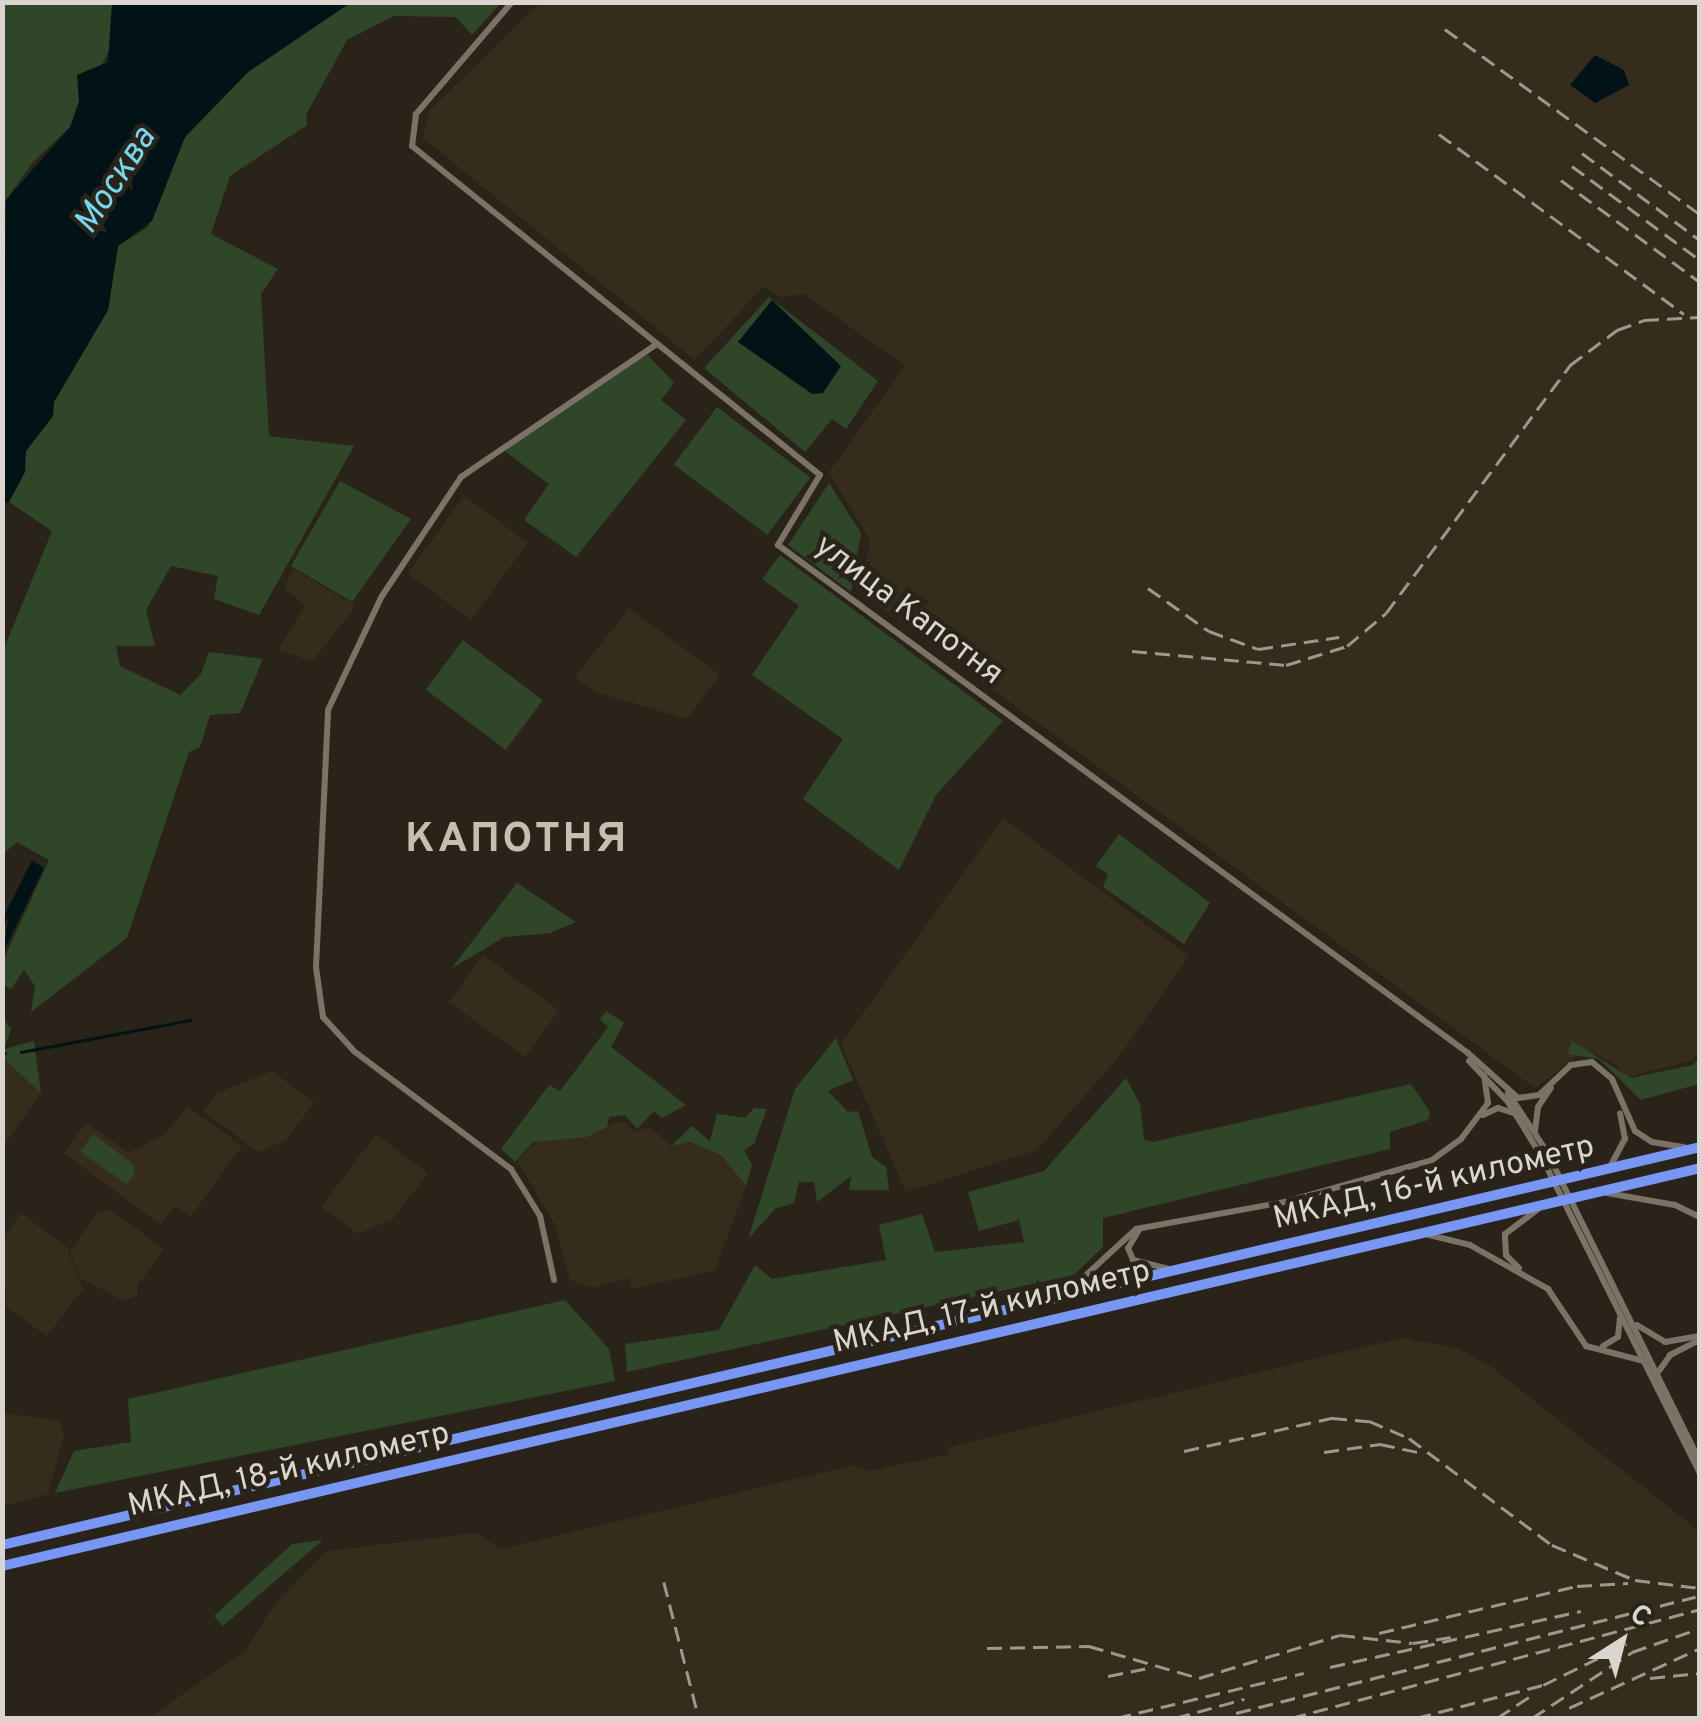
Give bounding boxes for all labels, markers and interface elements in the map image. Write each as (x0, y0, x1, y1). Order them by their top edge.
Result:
water label: Москва (66, 120, 166, 242)
street label: улица Капотня (806, 528, 1010, 694)
district label: КАПОТНЯ (405, 816, 629, 866)
street label: МКАД, 16-й километр (1270, 1128, 1598, 1240)
street label: МКАД, 17-й километр (830, 1253, 1154, 1363)
street label: МКАД, 18-й километр (125, 1415, 453, 1527)
north arrow (1572, 1591, 1672, 1691)
text: С (1622, 1597, 1657, 1637)

